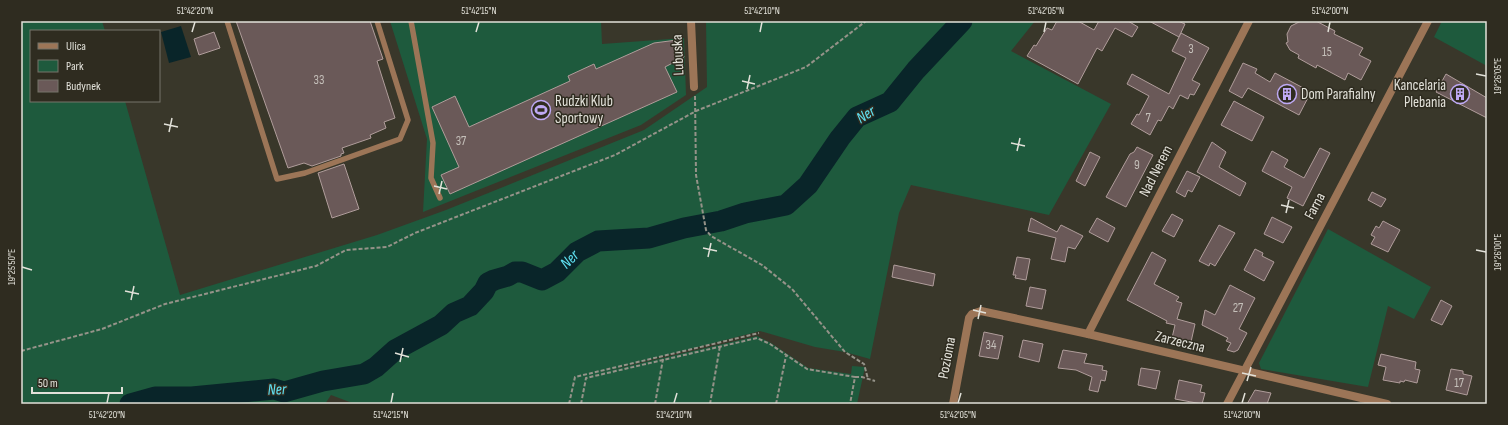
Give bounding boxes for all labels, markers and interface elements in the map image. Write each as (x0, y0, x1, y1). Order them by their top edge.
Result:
text: 51°42'20"N (177, 5, 213, 17)
text: 51°42'15"N (461, 5, 497, 17)
text: 51°42'10"N (744, 5, 780, 17)
text: 51°42'05"N (1028, 5, 1064, 17)
text: 51°42'00"N (1312, 5, 1348, 17)
legend (30, 30, 160, 102)
street label: Lubuska (667, 34, 689, 76)
text: Ulica (66, 39, 86, 54)
house number: 3 (1188, 41, 1194, 57)
house number: 15 (1322, 44, 1332, 60)
text: 19°26'05"E (1492, 58, 1504, 94)
text: Park (66, 59, 84, 74)
house number: 33 (314, 72, 324, 88)
place label: Kancelaria Plebania (1394, 76, 1446, 112)
text: Budynek (66, 79, 101, 94)
building icon: Dom Parafialny (1276, 83, 1298, 105)
building icon: Kancelaria Plebania (1449, 83, 1471, 105)
place label: Dom Parafialny (1301, 85, 1376, 104)
place label: Rudzki Klub Sportowy (555, 92, 613, 128)
sports icon: Rudzki Klub Sportowy (530, 99, 552, 121)
water label: Ner (853, 102, 879, 128)
house number: 7 (1145, 110, 1151, 126)
house number: 37 (456, 133, 467, 149)
street label: Nad Nerem (1135, 142, 1177, 200)
house number: 9 (1134, 157, 1140, 173)
street label: Farna (1300, 189, 1330, 223)
text: 19°26'00"E (1492, 234, 1504, 270)
water label: Ner (556, 246, 583, 273)
text: 19°25'50"E (6, 249, 18, 285)
house number: 27 (1233, 300, 1244, 316)
street label: Zarzeczna (1153, 327, 1207, 357)
street label: Pozioma (934, 335, 960, 381)
house number: 34 (986, 337, 997, 353)
scale bar (32, 369, 122, 395)
house number: 17 (1454, 375, 1465, 391)
text: 50 m (38, 376, 58, 391)
water label: Ner (267, 380, 287, 400)
text: 51°42'20"N (89, 409, 125, 421)
text: 51°42'15"N (373, 409, 409, 421)
text: 51°42'10"N (656, 409, 692, 421)
text: 51°42'05"N (940, 409, 976, 421)
text: 51°42'00"N (1224, 409, 1260, 421)

